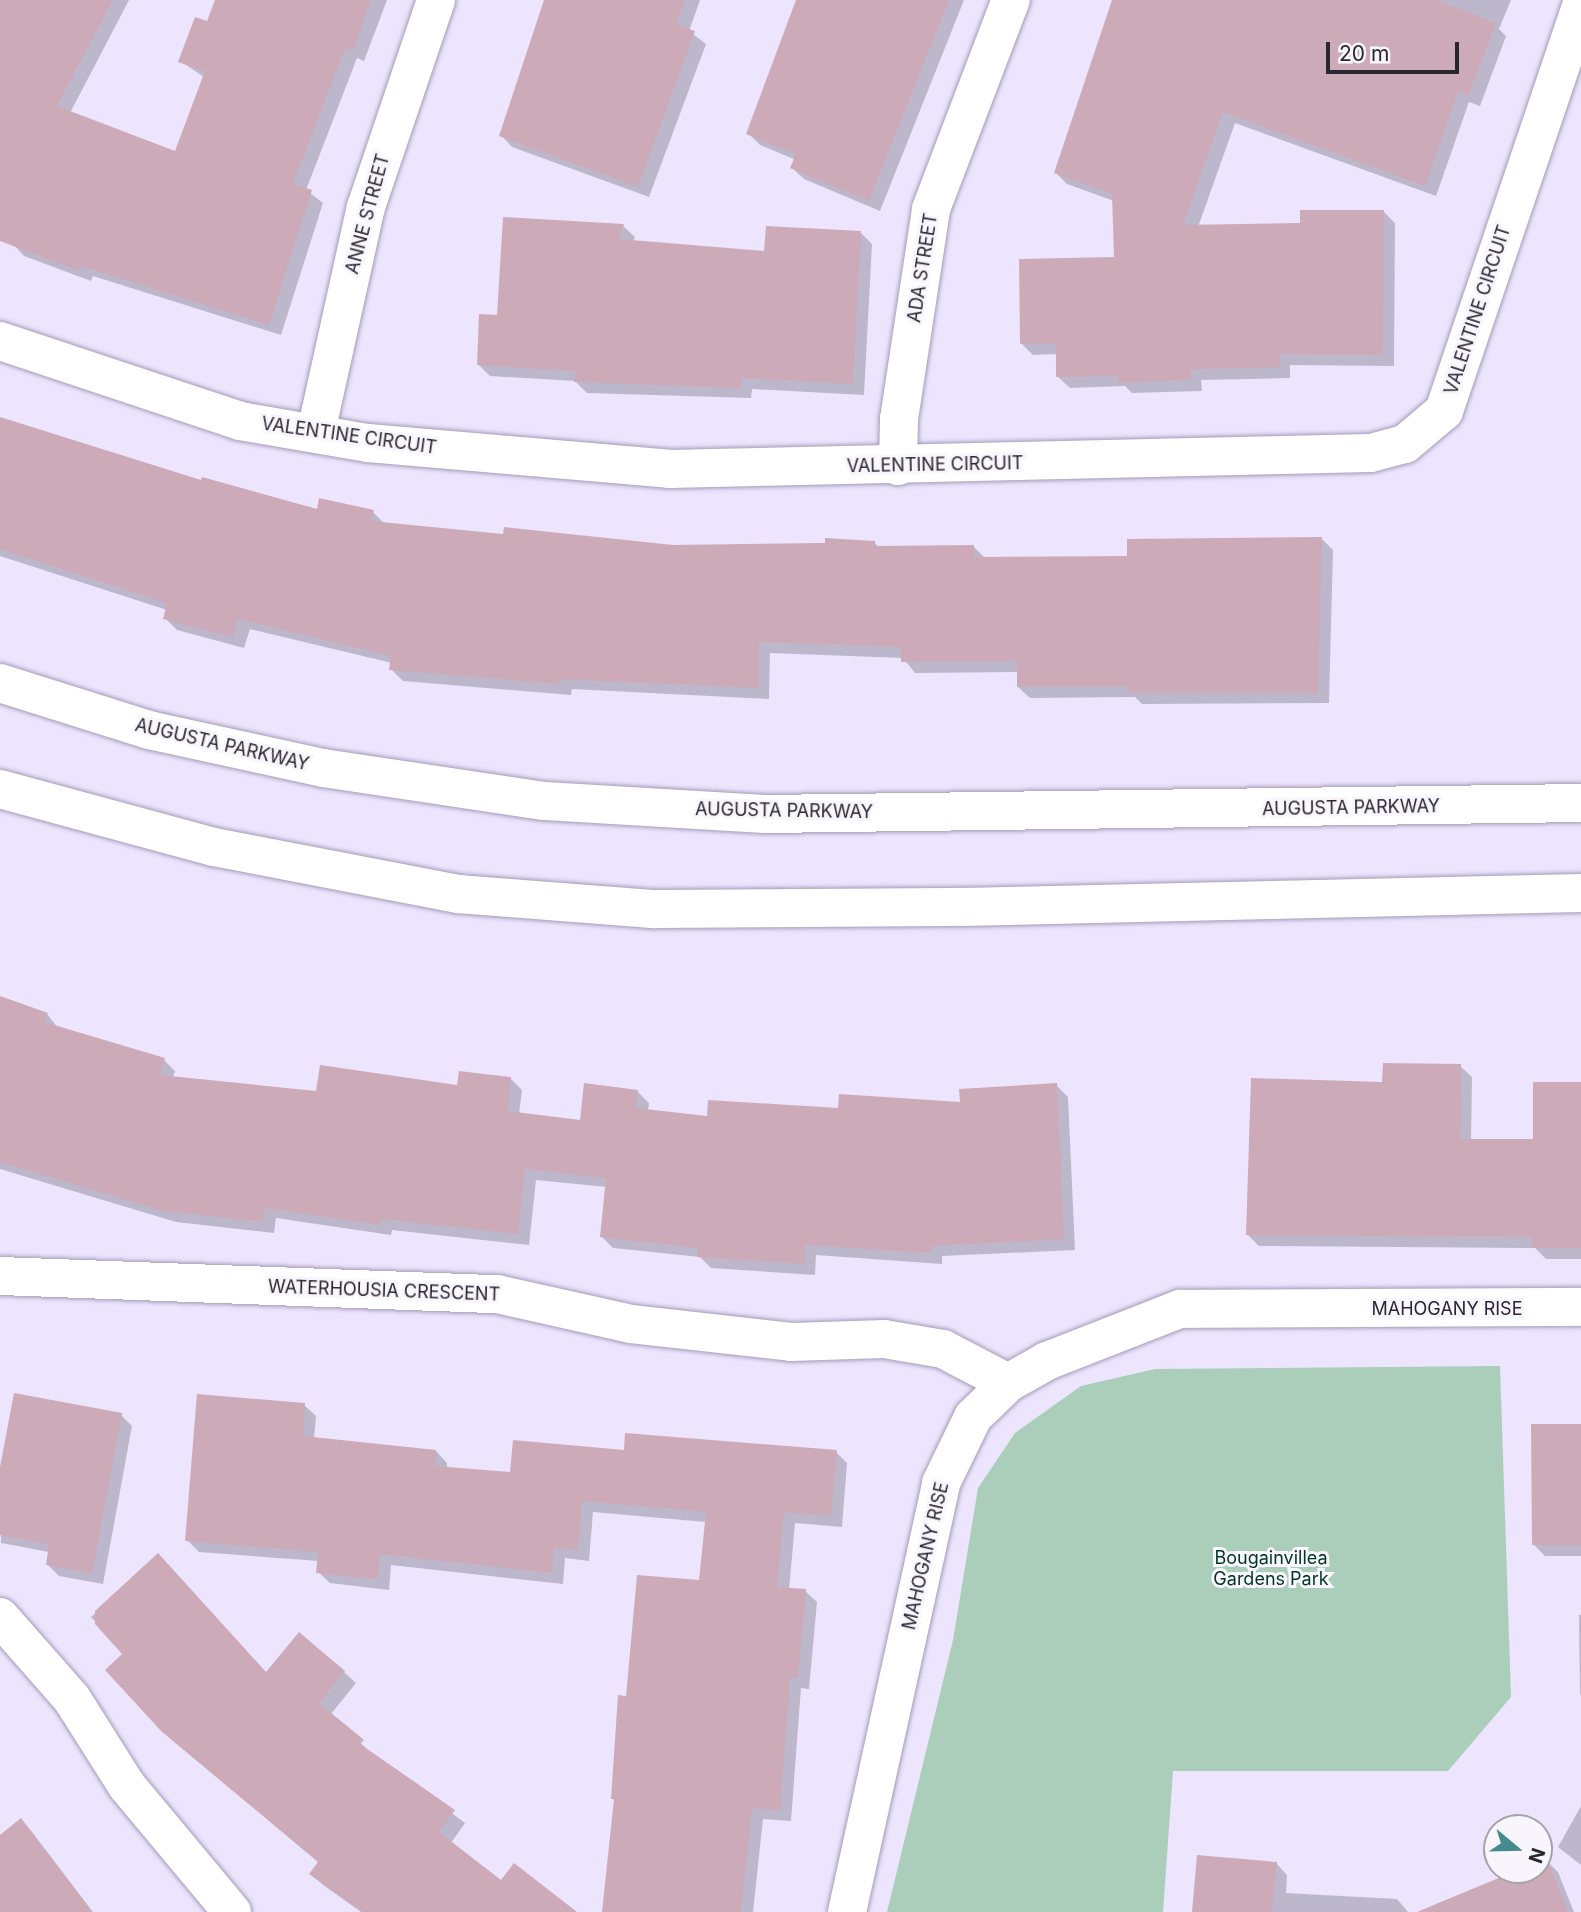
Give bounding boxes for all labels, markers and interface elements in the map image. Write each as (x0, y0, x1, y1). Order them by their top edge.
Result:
scale bar (1329, 28, 1462, 72)
text: 20 m (1339, 41, 1389, 66)
street label: ANNE STREET (342, 152, 394, 276)
street label: ADA STREET (904, 212, 942, 324)
street label: VALENTINE CIRCUIT (1440, 223, 1516, 397)
street label: VALENTINE CIRCUIT (260, 413, 438, 459)
street label: VALENTINE CIRCUIT (847, 453, 1023, 477)
street label: AUGUSTA PARKWAY (133, 714, 311, 776)
street label: AUGUSTA PARKWAY (1262, 796, 1440, 820)
street label: AUGUSTA PARKWAY (695, 799, 873, 823)
street label: WATERHOUSIA CRESCENT (268, 1276, 500, 1306)
street label: MAHOGANY RISE (1372, 1298, 1522, 1320)
street label: MAHOGANY RISE (899, 1480, 953, 1632)
park label: Bougainvillea Gardens Park (1213, 1548, 1329, 1590)
north arrow (1483, 1814, 1553, 1884)
text: N (1523, 1845, 1550, 1866)

